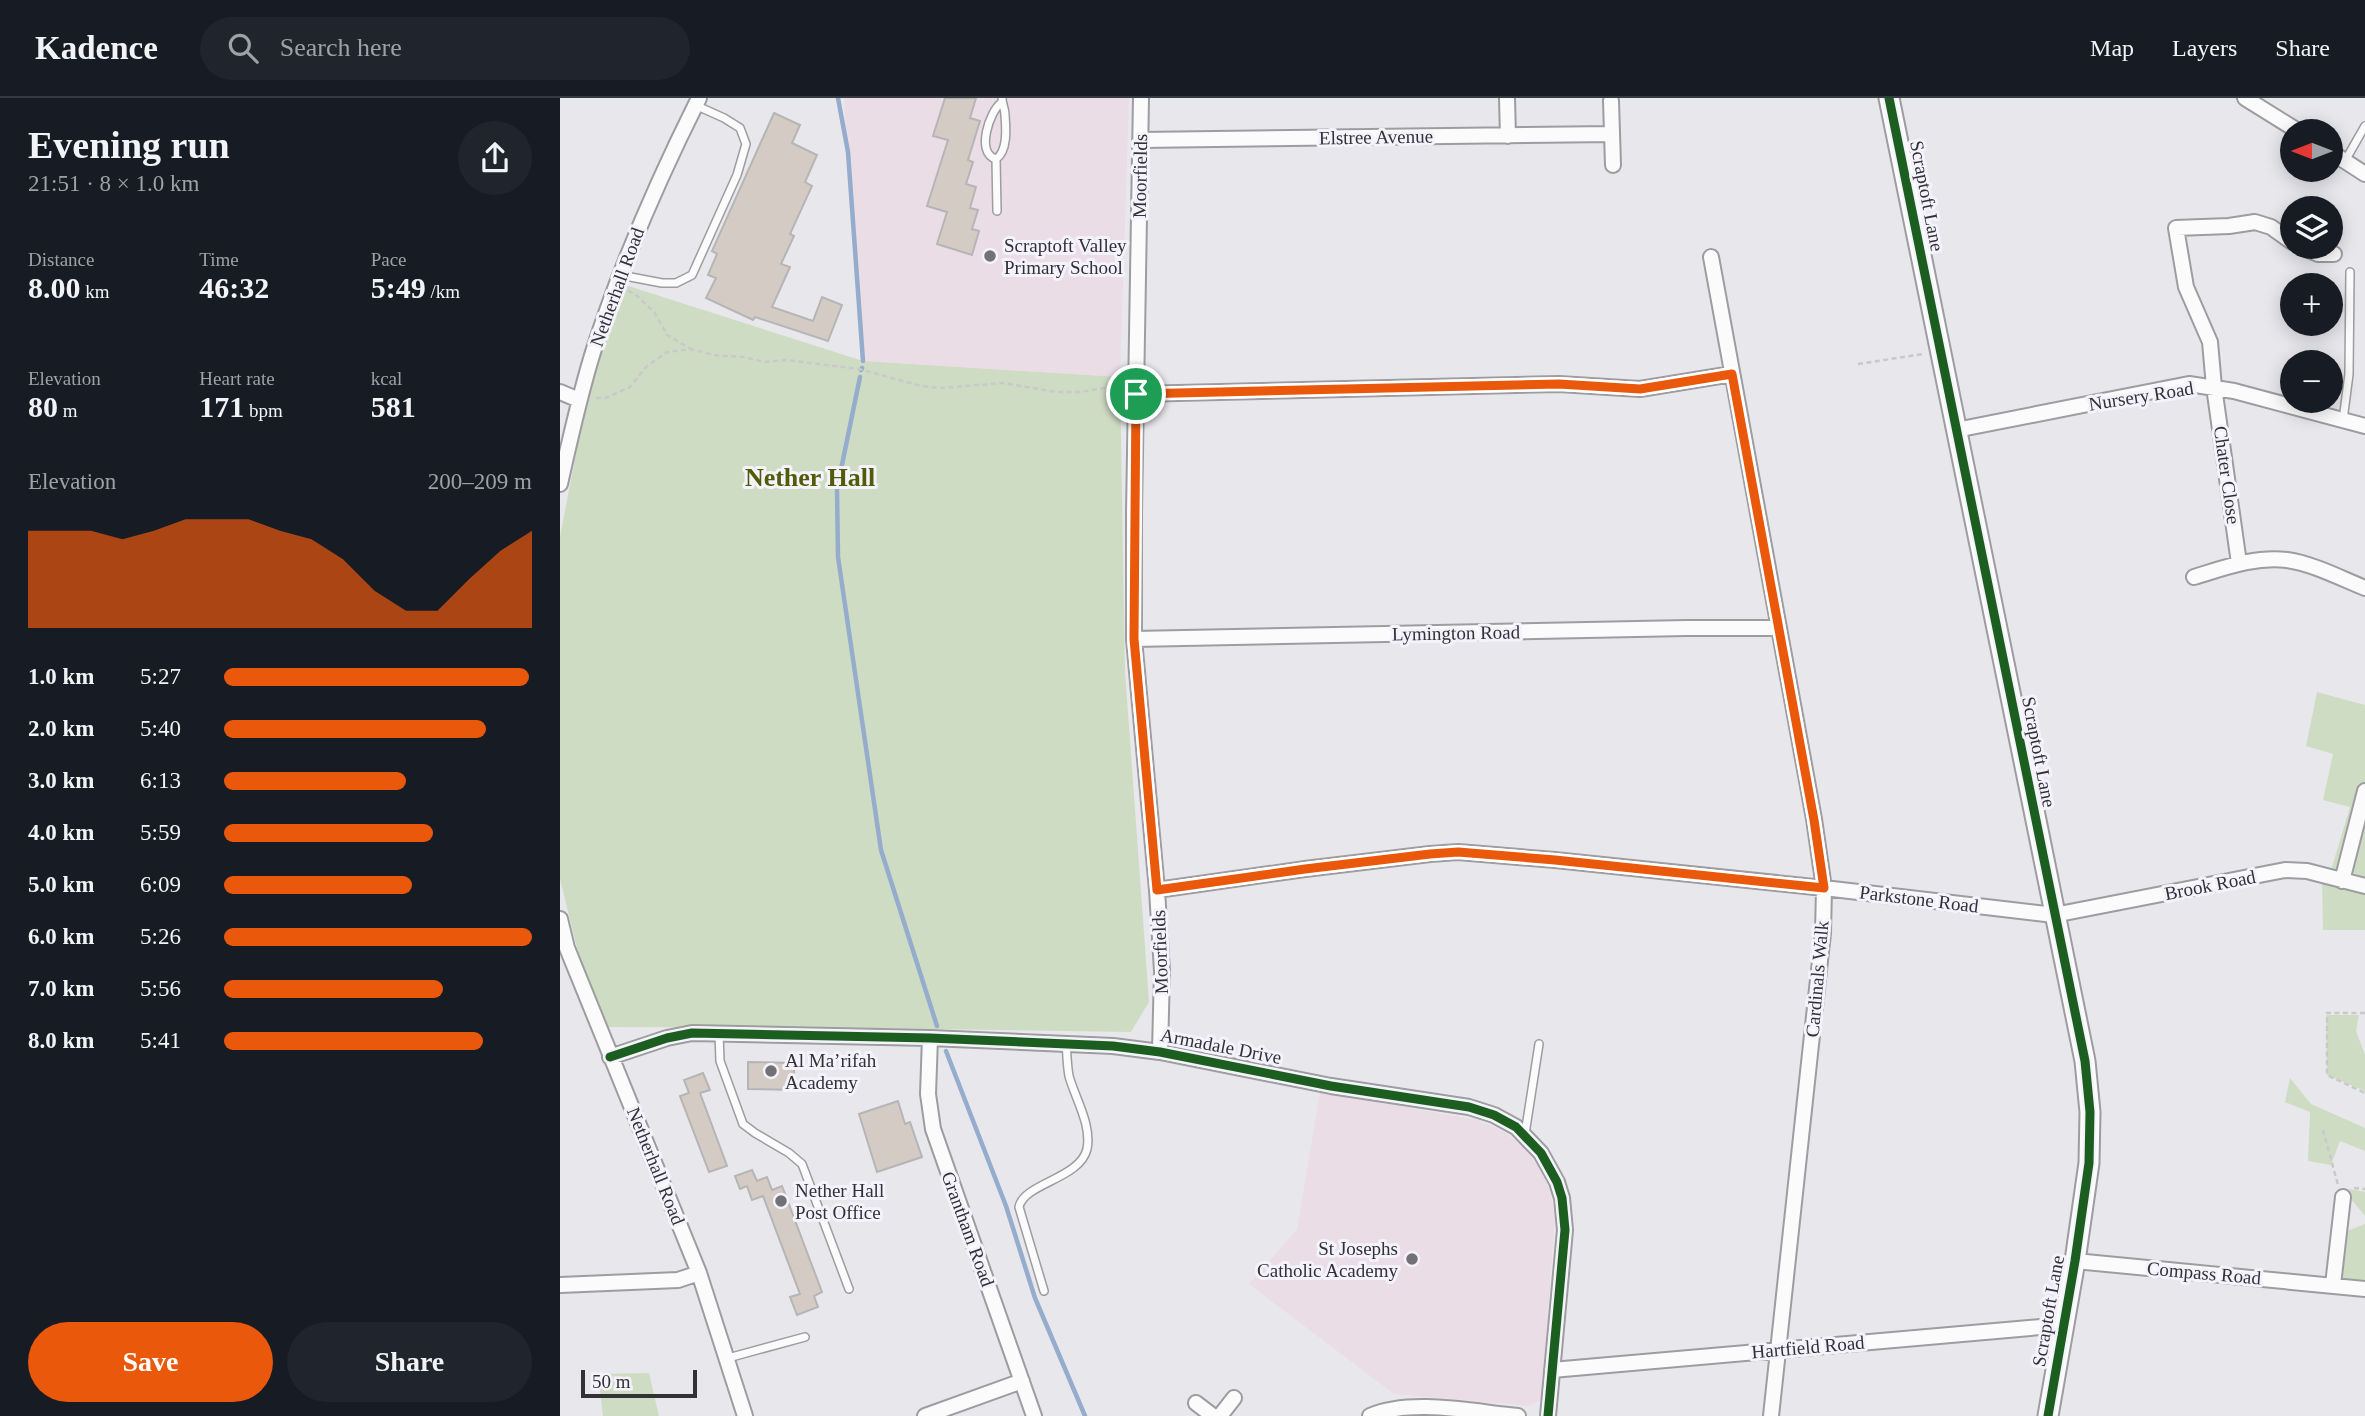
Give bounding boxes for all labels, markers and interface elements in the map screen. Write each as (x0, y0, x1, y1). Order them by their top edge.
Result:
search box (200, 17, 690, 80)
icon: search (224, 29, 262, 67)
text: Kadence (35, 30, 158, 66)
text: Search here (280, 33, 402, 62)
text: Map (2090, 35, 2134, 61)
text: Layers (2172, 35, 2237, 61)
text: Share (2275, 35, 2330, 61)
north arrow (2280, 119, 2343, 182)
map controls (2280, 119, 2343, 413)
button: share (458, 121, 532, 195)
text: Evening run (28, 124, 230, 166)
street label: Elstree Avenue (1319, 126, 1433, 148)
street label: Moorfields (1129, 134, 1151, 218)
street label: Scraptoft Lane (1906, 139, 1948, 253)
text: 21:51 · 8 × 1.0 km (28, 171, 199, 196)
button: layers (2280, 196, 2343, 259)
street label: Netherhall Road (586, 224, 648, 349)
place label: Scraptoft Valley Primary School (1004, 235, 1127, 278)
marker: Scraptoft Valley Primary School (982, 248, 998, 264)
text: Distance (28, 249, 94, 270)
text: Time (199, 249, 239, 270)
text: Pace (371, 249, 407, 270)
text: 8.00 (28, 271, 81, 304)
text: 46:32 (199, 271, 269, 304)
text: 5:49 (371, 271, 426, 304)
button: + (2280, 273, 2343, 336)
text: km (81, 281, 110, 302)
text: /km (426, 281, 460, 302)
button: − (2280, 350, 2343, 413)
pin (1106, 364, 1166, 424)
text: Elevation (28, 368, 101, 389)
text: Heart rate (199, 368, 275, 389)
text: kcal (371, 368, 402, 389)
icon: arrive (1117, 375, 1155, 413)
street label: Nursery Road (2087, 377, 2196, 415)
text: 80 (28, 390, 58, 423)
text: 171 (199, 390, 244, 423)
text: 581 (371, 390, 416, 423)
text: m (58, 400, 78, 421)
text: bpm (244, 400, 283, 421)
street label: Chater Close (2210, 425, 2244, 525)
district label: Nether Hall (745, 463, 875, 492)
text: Elevation (28, 469, 116, 494)
text: 200–209 m (428, 469, 532, 494)
street label: Lymington Road (1392, 621, 1521, 645)
text: 1.0 km (28, 664, 94, 689)
text: 5:27 (140, 664, 181, 689)
street label: Scraptoft Lane (2018, 695, 2060, 809)
text: 2.0 km (28, 716, 94, 741)
text: 5:40 (140, 716, 181, 741)
text: 3.0 km (28, 768, 94, 793)
text: 6:13 (140, 768, 181, 793)
text: 4.0 km (28, 820, 94, 845)
text: 5:59 (140, 820, 181, 845)
street label: Brook Road (2163, 866, 2258, 904)
text: 5.0 km (28, 872, 94, 897)
text: 6:09 (140, 872, 181, 897)
street label: Parkstone Road (1858, 881, 1980, 917)
street label: Moorfields (1148, 909, 1172, 995)
street label: Cardinals Walk (1801, 919, 1833, 1038)
text: 6.0 km (28, 924, 94, 949)
text: 5:26 (140, 924, 181, 949)
text: 7.0 km (28, 976, 94, 1001)
text: 5:56 (140, 976, 181, 1001)
street label: Armadale Drive (1159, 1024, 1283, 1068)
text: 8.0 km (28, 1028, 94, 1053)
text: 5:41 (140, 1028, 181, 1053)
place label: Al Ma’rifah Academy (785, 1050, 877, 1093)
marker: Al Ma’rifah Academy (763, 1063, 779, 1079)
street label: Netherhall Road (623, 1104, 689, 1228)
street label: Grantham Road (937, 1169, 999, 1290)
place label: Nether Hall Post Office (795, 1180, 884, 1223)
marker: Nether Hall Post Office (773, 1193, 789, 1209)
place label: St Josephs Catholic Academy (1257, 1238, 1398, 1281)
marker: St Josephs Catholic Academy (1404, 1251, 1420, 1267)
street label: Scraptoft Lane (2028, 1254, 2068, 1368)
street label: Compass Road (2146, 1258, 2262, 1288)
button: Save (28, 1322, 273, 1402)
button: Share (287, 1322, 532, 1402)
street label: Hartfield Road (1751, 1332, 1866, 1362)
scale bar (581, 1367, 696, 1399)
text: 50 m (592, 1371, 631, 1392)

